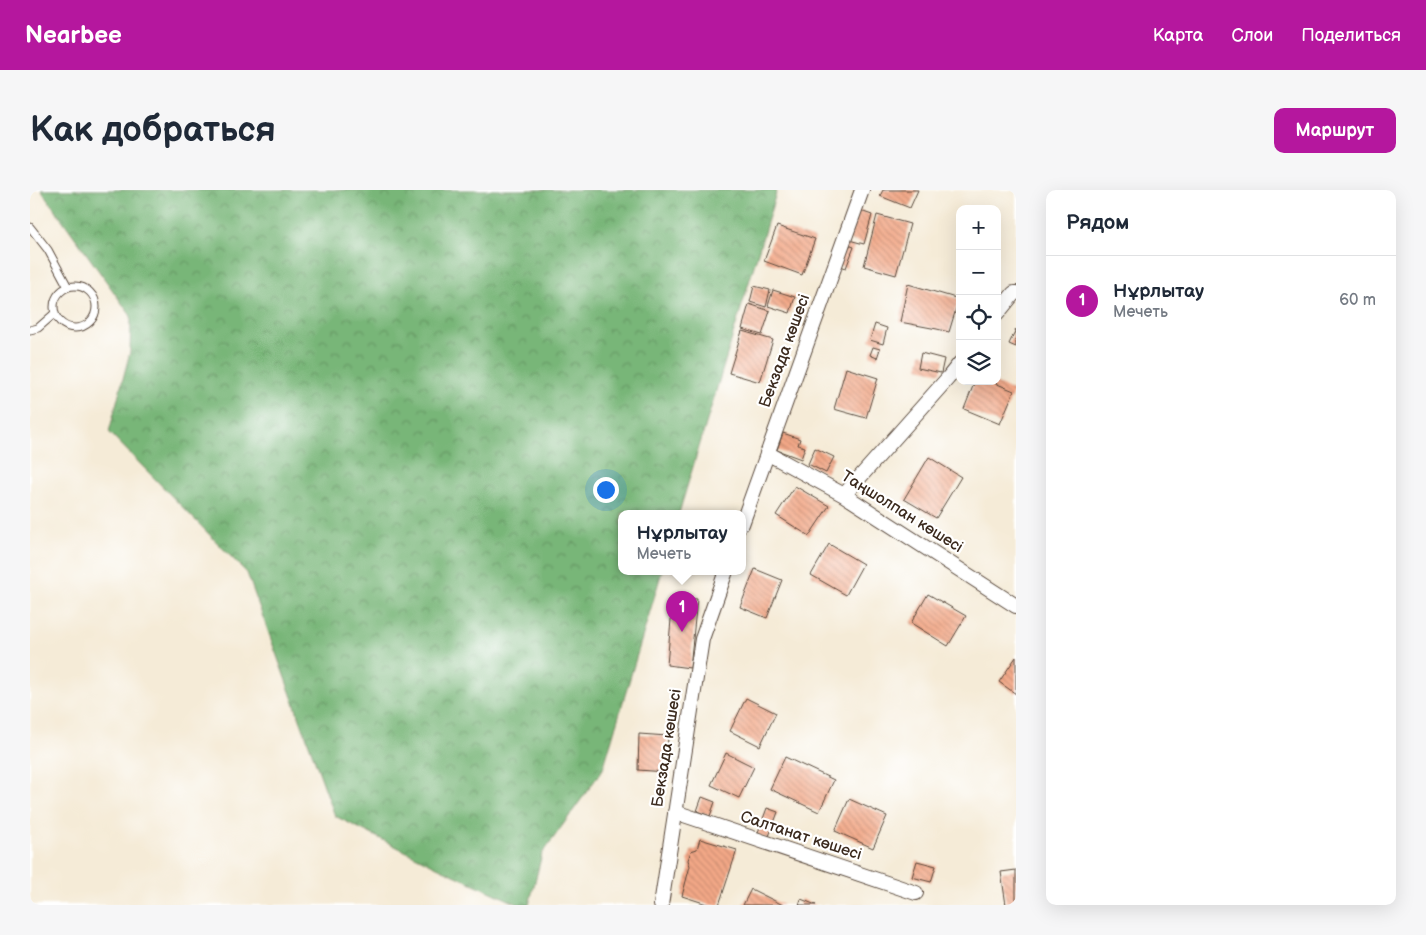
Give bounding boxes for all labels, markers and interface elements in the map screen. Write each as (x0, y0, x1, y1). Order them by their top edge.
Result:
text: Nearbee (25, 21, 122, 50)
text: Карта (1153, 25, 1203, 46)
text: Слои (1231, 25, 1273, 46)
text: Поделиться (1301, 25, 1401, 46)
button: Маршрут (1274, 108, 1396, 153)
text: Как добраться (30, 109, 276, 152)
map controls (956, 205, 1001, 385)
button: + (956, 205, 1001, 250)
text: Рядом (1066, 210, 1129, 235)
button: − (956, 250, 1001, 295)
text: Нұрлытау (1113, 280, 1204, 303)
text: 1 (1079, 291, 1085, 310)
text: 60 m (1339, 291, 1376, 310)
street label: Бекзада көшесі (756, 292, 814, 410)
button: locate (956, 295, 1001, 340)
text: Мечеть (1113, 303, 1168, 322)
button: layers (956, 340, 1001, 385)
street label: Таңшолпан көшесі (838, 467, 966, 557)
your location (593, 477, 619, 503)
popup (618, 510, 746, 575)
text: Нұрлытау (636, 522, 728, 545)
text: Мечеть (636, 545, 691, 564)
pin: 1 (666, 591, 698, 632)
street label: Бекзада көшесі (648, 688, 686, 808)
street label: Салтанат көшесі (738, 807, 864, 865)

